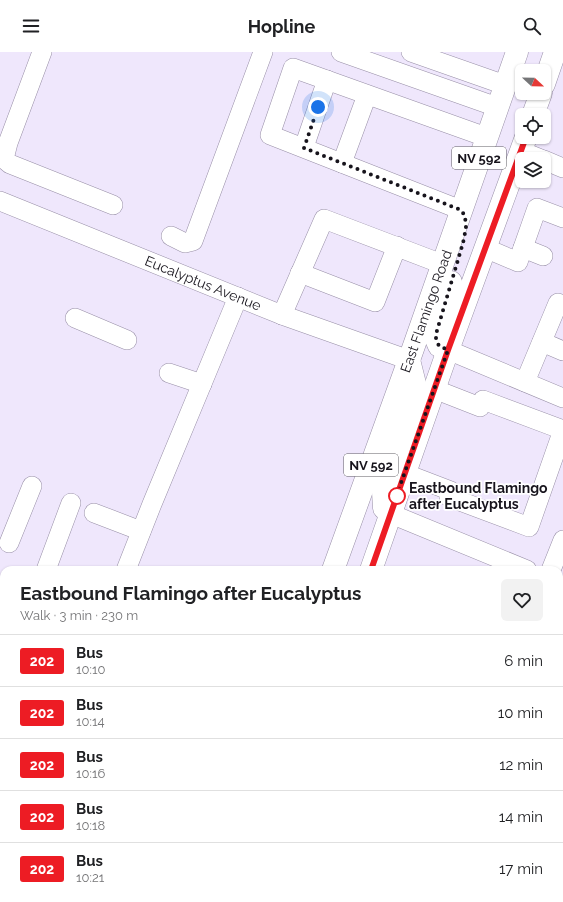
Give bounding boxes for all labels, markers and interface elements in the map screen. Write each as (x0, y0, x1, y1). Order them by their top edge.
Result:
icon: menu (20, 15, 42, 37)
icon: search (521, 15, 543, 37)
text: Hopline (248, 16, 315, 37)
north arrow (515, 64, 551, 100)
map controls (515, 64, 551, 188)
your location (308, 97, 328, 117)
button: locate (515, 108, 551, 144)
road number: NV 592 (452, 147, 506, 169)
button: layers (515, 152, 551, 188)
street label: East Flamingo Road (397, 248, 455, 375)
street label: Eucalyptus Avenue (143, 252, 263, 314)
road number: NV 592 (344, 454, 398, 476)
place label: Eastbound Flamingo after Eucalyptus (409, 480, 548, 512)
marker: Eastbound Flamingo after Eucalyptus (388, 487, 406, 505)
button: heart (501, 579, 543, 621)
text: Eastbound Flamingo after Eucalyptus (20, 582, 361, 604)
text: Walk · 3 min · 230 m (20, 608, 138, 623)
text: Bus (76, 644, 103, 662)
text: 6 min (504, 652, 543, 670)
text: 202 (30, 653, 54, 669)
text: 10:10 (76, 662, 105, 677)
text: Bus (76, 696, 103, 714)
text: 10 min (498, 704, 543, 722)
text: 202 (30, 705, 54, 721)
text: 10:14 (76, 714, 105, 729)
text: Bus (76, 748, 103, 766)
text: 12 min (499, 756, 543, 774)
text: 202 (30, 757, 54, 773)
text: 10:16 (76, 766, 105, 781)
text: Bus (76, 800, 103, 818)
text: 14 min (499, 808, 543, 826)
text: 202 (30, 809, 54, 825)
text: 10:18 (76, 818, 105, 833)
text: Bus (76, 852, 103, 870)
text: 17 min (499, 860, 543, 878)
text: 202 (30, 861, 54, 877)
text: 10:21 (76, 870, 104, 885)

